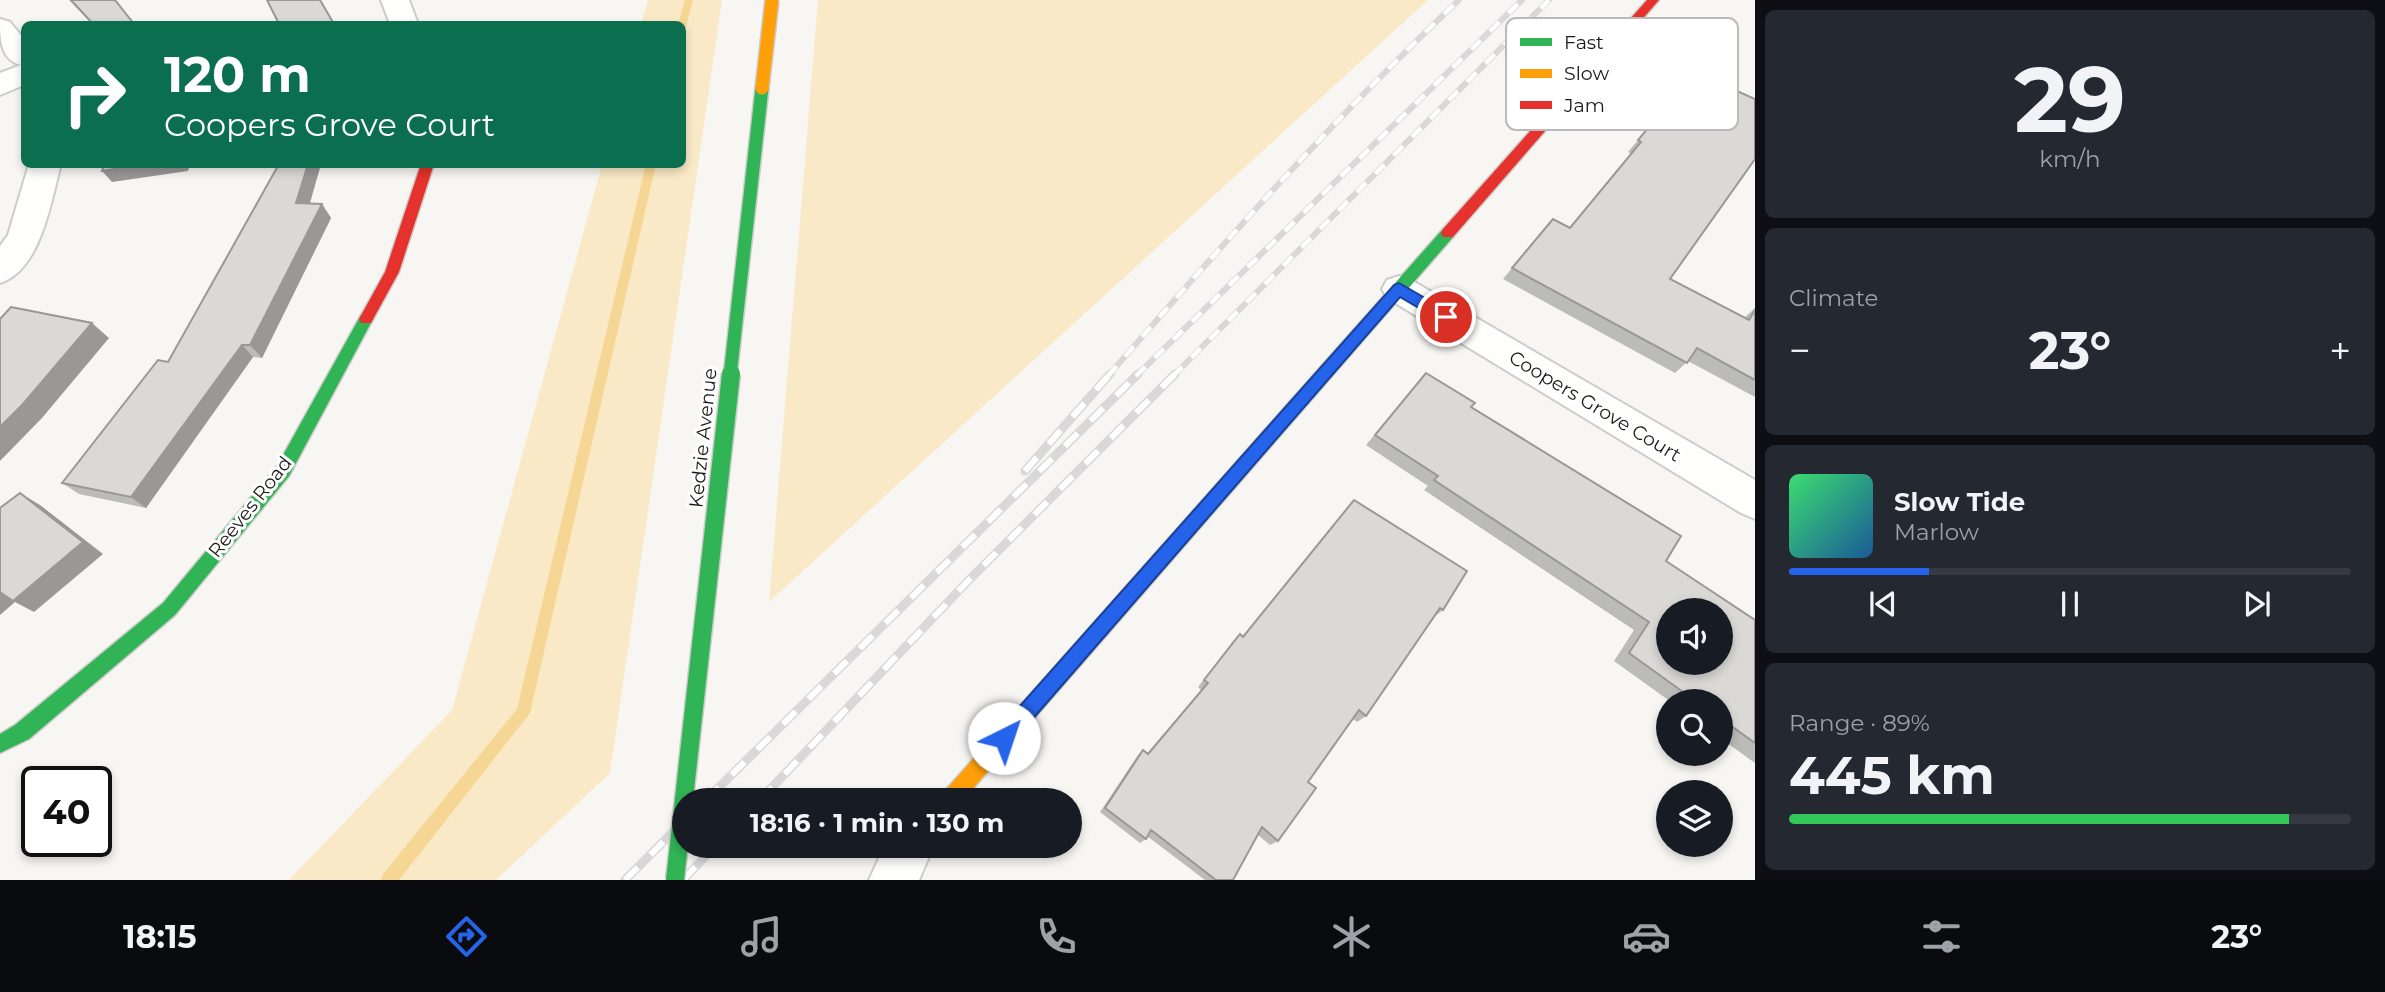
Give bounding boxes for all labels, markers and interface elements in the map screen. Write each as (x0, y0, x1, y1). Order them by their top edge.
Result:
legend (1506, 18, 1738, 130)
text: Fast (1564, 31, 1604, 54)
text: 29 (2014, 44, 2126, 155)
text: 120 m (164, 45, 311, 104)
icon: right (49, 49, 140, 140)
text: Slow (1564, 62, 1609, 85)
text: Jam (1563, 94, 1605, 117)
text: Coopers Grove Court (164, 105, 495, 144)
text: km/h (2039, 145, 2101, 173)
text: Climate (1789, 284, 1878, 312)
pin (1416, 287, 1476, 347)
icon: arrive (1427, 298, 1465, 336)
text: 23° (2029, 319, 2111, 382)
text: − (1789, 327, 1811, 374)
text: + (2329, 327, 2351, 374)
street label: Coopers Grove Court (1505, 346, 1685, 467)
street label: Kedzie Avenue (684, 367, 722, 509)
street label: Reeves Road (203, 452, 297, 562)
text: Slow Tide (1894, 486, 2025, 518)
text: Marlow (1894, 518, 1979, 546)
icon: previous (1864, 585, 1902, 623)
icon: pause (2051, 585, 2089, 623)
icon: next (2238, 585, 2276, 623)
map controls (1656, 598, 1733, 857)
button: sound (1656, 598, 1733, 675)
button: search (1656, 689, 1733, 766)
position arrow (967, 701, 1041, 775)
text: Range · 89% (1789, 709, 1930, 737)
text: 445 km (1789, 744, 1995, 807)
speed limit sign: 40 (21, 766, 112, 857)
button: layers (1656, 780, 1733, 857)
text: 18:16 · 1 min · 130 m (750, 807, 1004, 839)
icon: directions (442, 912, 491, 961)
icon: music (737, 912, 786, 961)
icon: phone (1032, 912, 1081, 961)
icon: climate (1327, 912, 1376, 961)
icon: car (1622, 912, 1671, 961)
icon: filters (1917, 912, 1966, 961)
text: 18:15 (123, 917, 197, 956)
text: 23° (2211, 917, 2262, 956)

